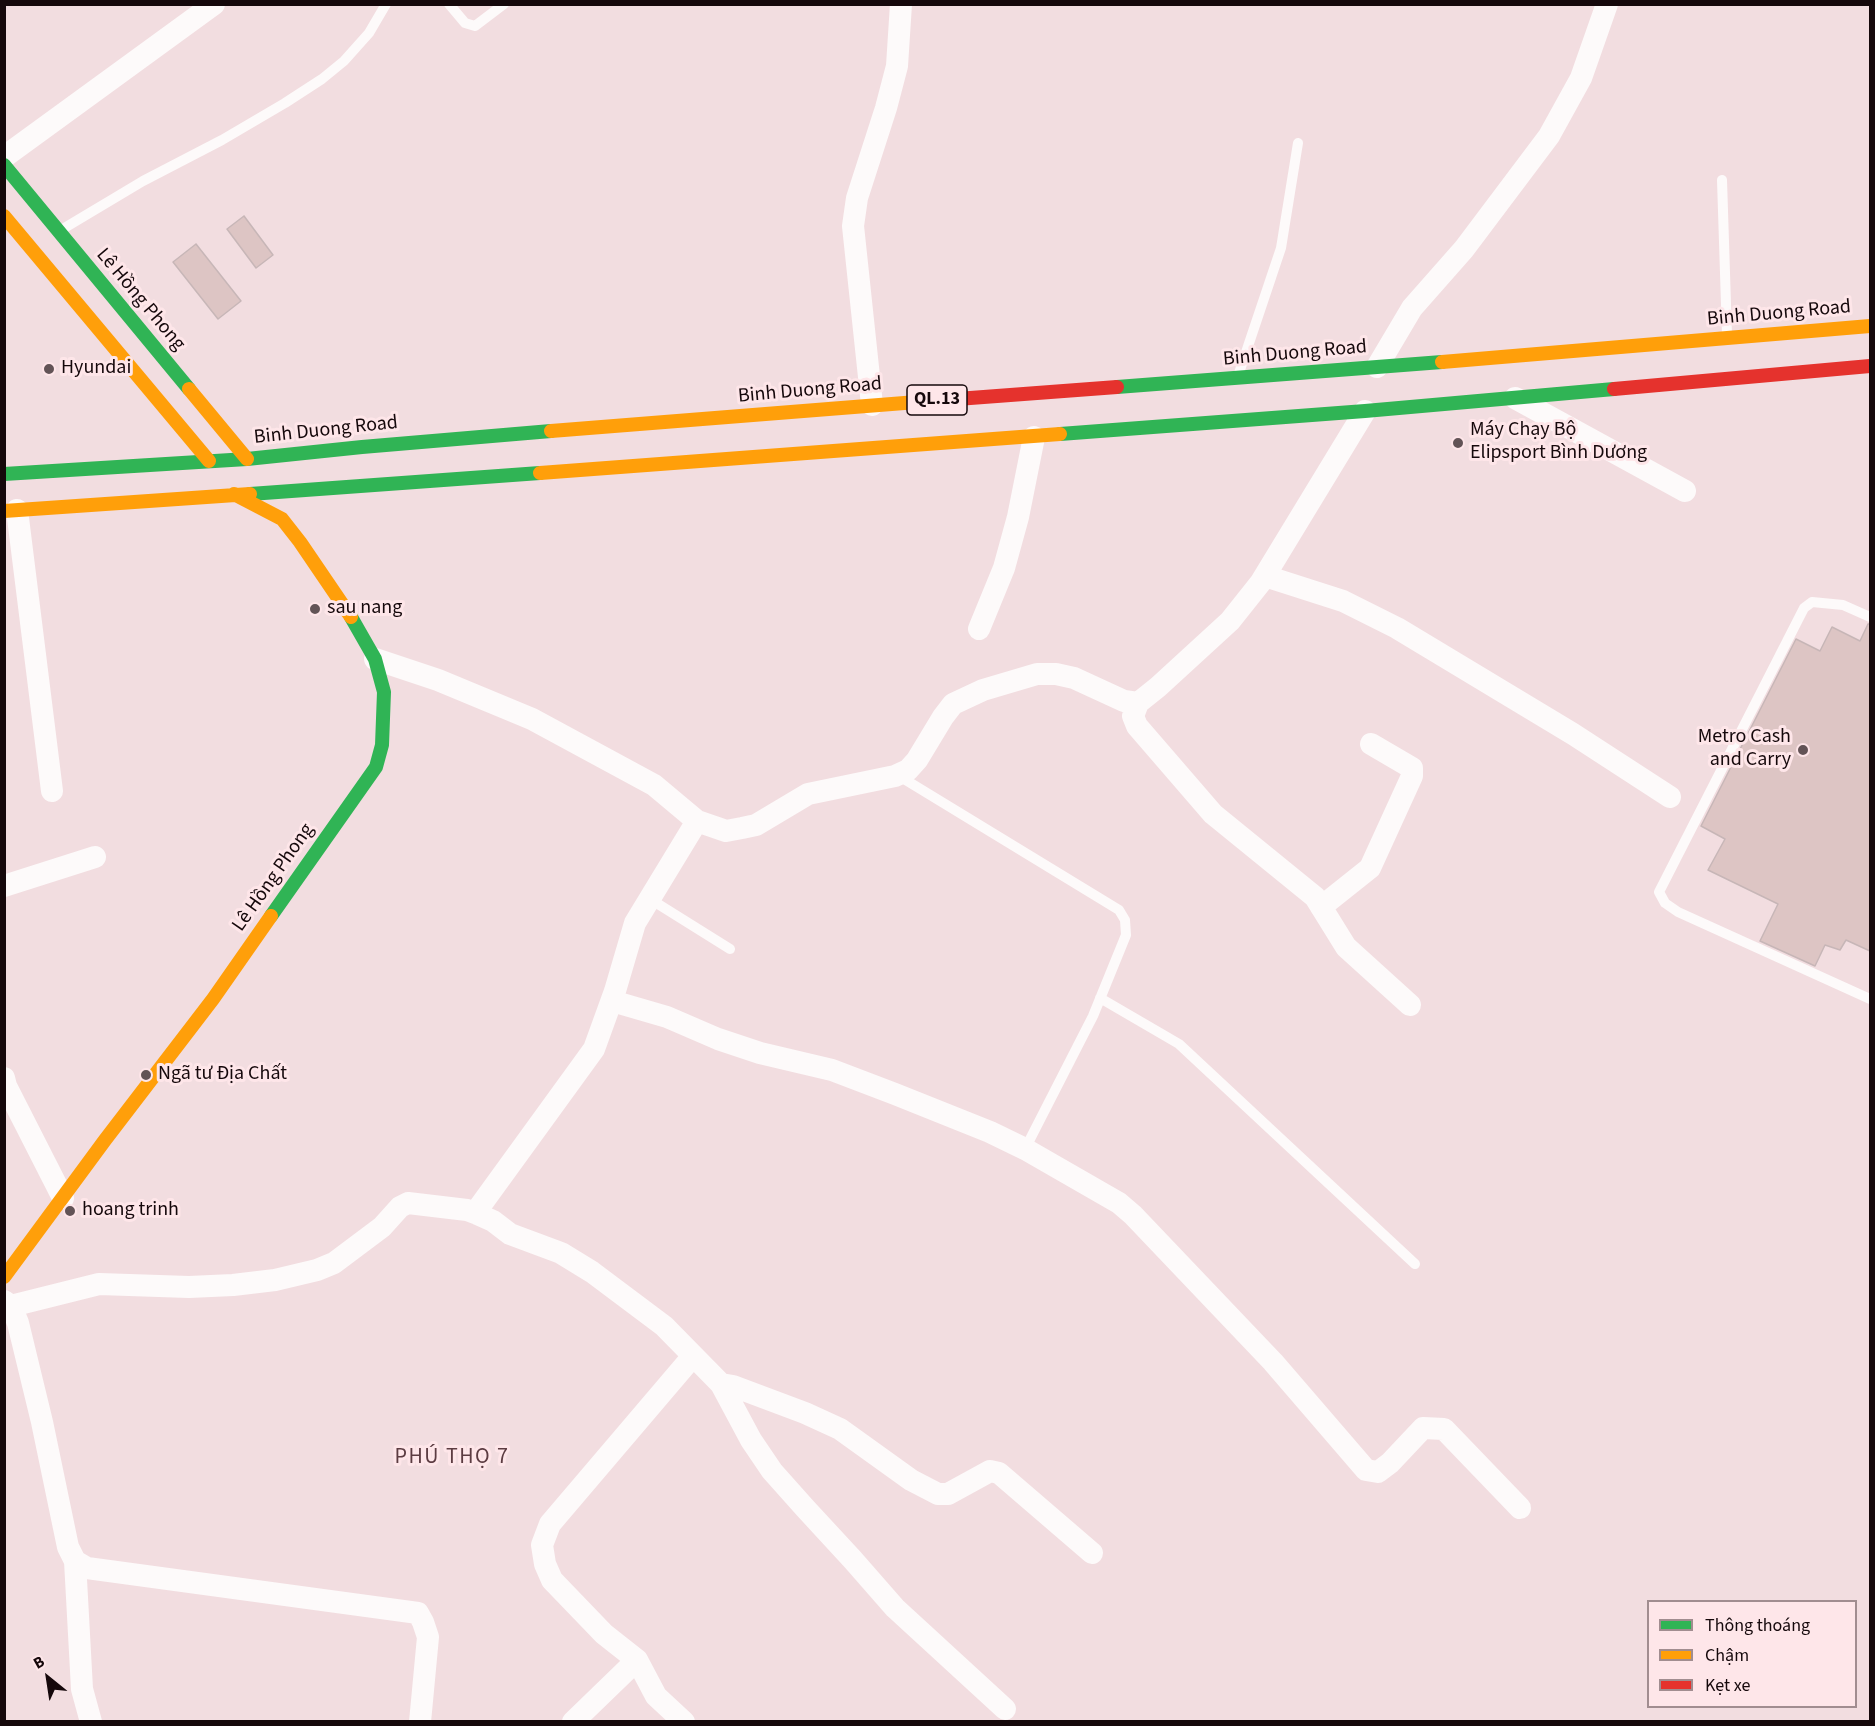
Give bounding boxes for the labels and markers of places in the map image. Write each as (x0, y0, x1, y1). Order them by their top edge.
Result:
place label: Hyundai (61, 357, 131, 381)
marker: Hyundai (42, 362, 56, 376)
place label: Máy Chạy Bộ Elipsport Bình Dương (1470, 419, 1647, 466)
marker: Máy Chạy Bộ Elipsport Bình Dương (1451, 436, 1465, 450)
place label: sau nang (327, 597, 402, 621)
marker: sau nang (308, 602, 322, 616)
place label: Metro Cash and Carry (1698, 726, 1791, 773)
marker: Metro Cash and Carry (1796, 743, 1810, 757)
place label: Ngã tư Địa Chất (158, 1063, 287, 1087)
marker: Ngã tư Địa Chất (139, 1068, 153, 1082)
place label: hoang trinh (82, 1199, 179, 1223)
marker: hoang trinh (63, 1204, 77, 1218)

